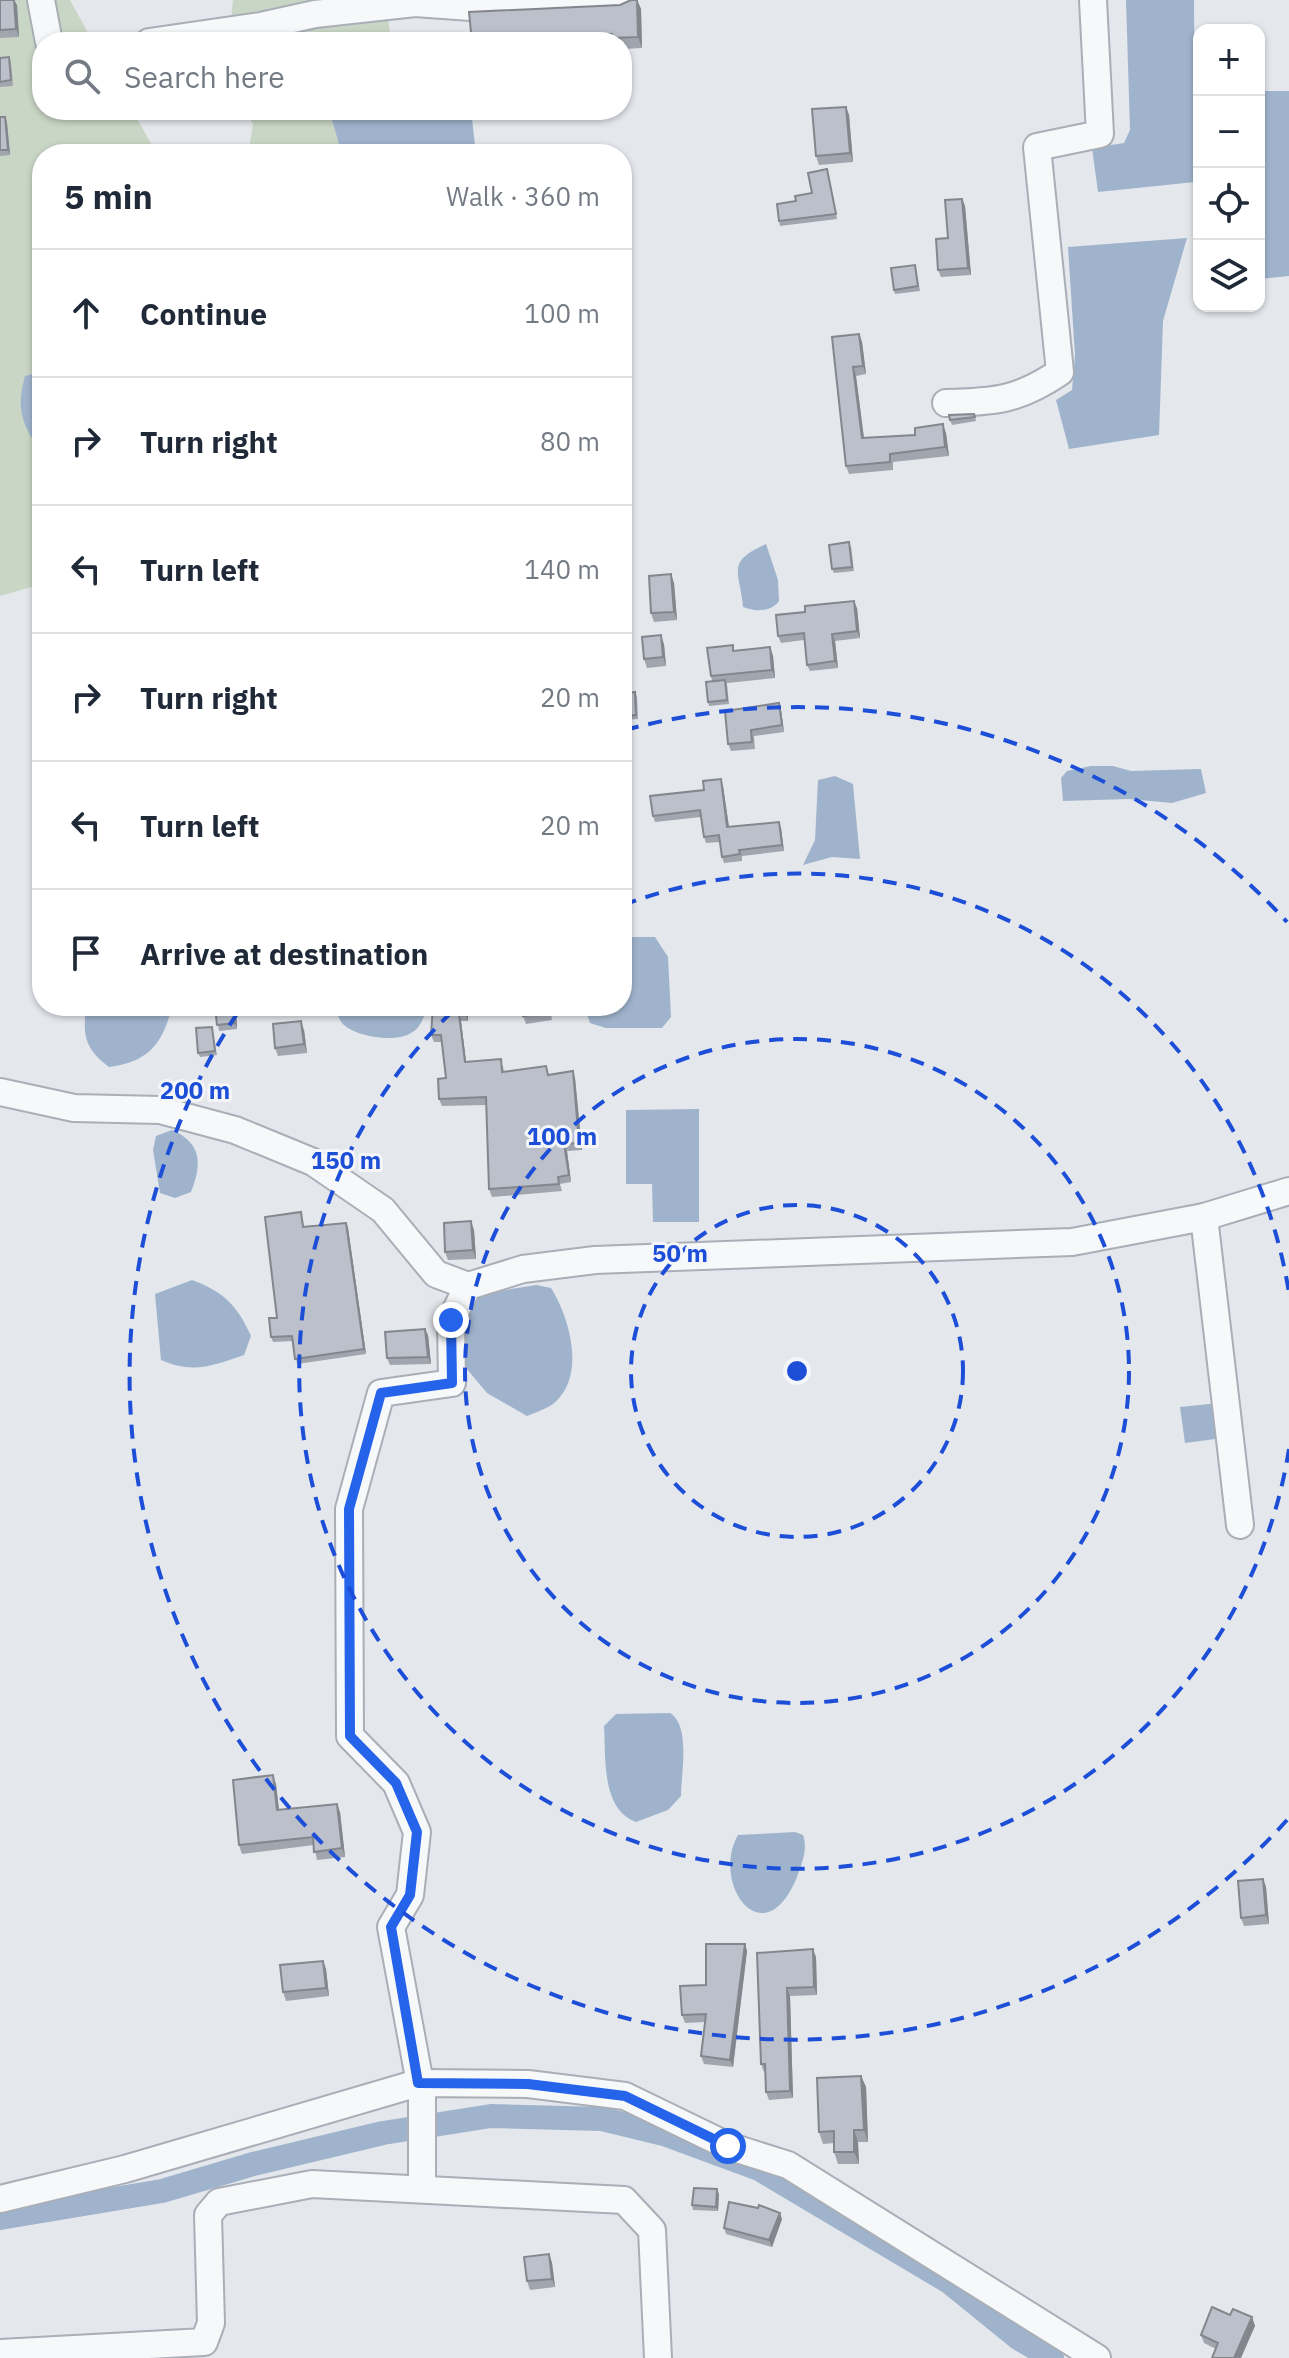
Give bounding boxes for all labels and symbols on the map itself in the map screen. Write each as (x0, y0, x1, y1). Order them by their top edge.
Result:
text: 200 m (160, 1074, 230, 1106)
text: 100 m (527, 1120, 597, 1152)
text: 150 m (311, 1144, 381, 1176)
text: 50 m (652, 1237, 708, 1269)
route end (433, 1302, 469, 1338)
centre of rings (783, 1357, 811, 1385)
route start (710, 2128, 746, 2164)

